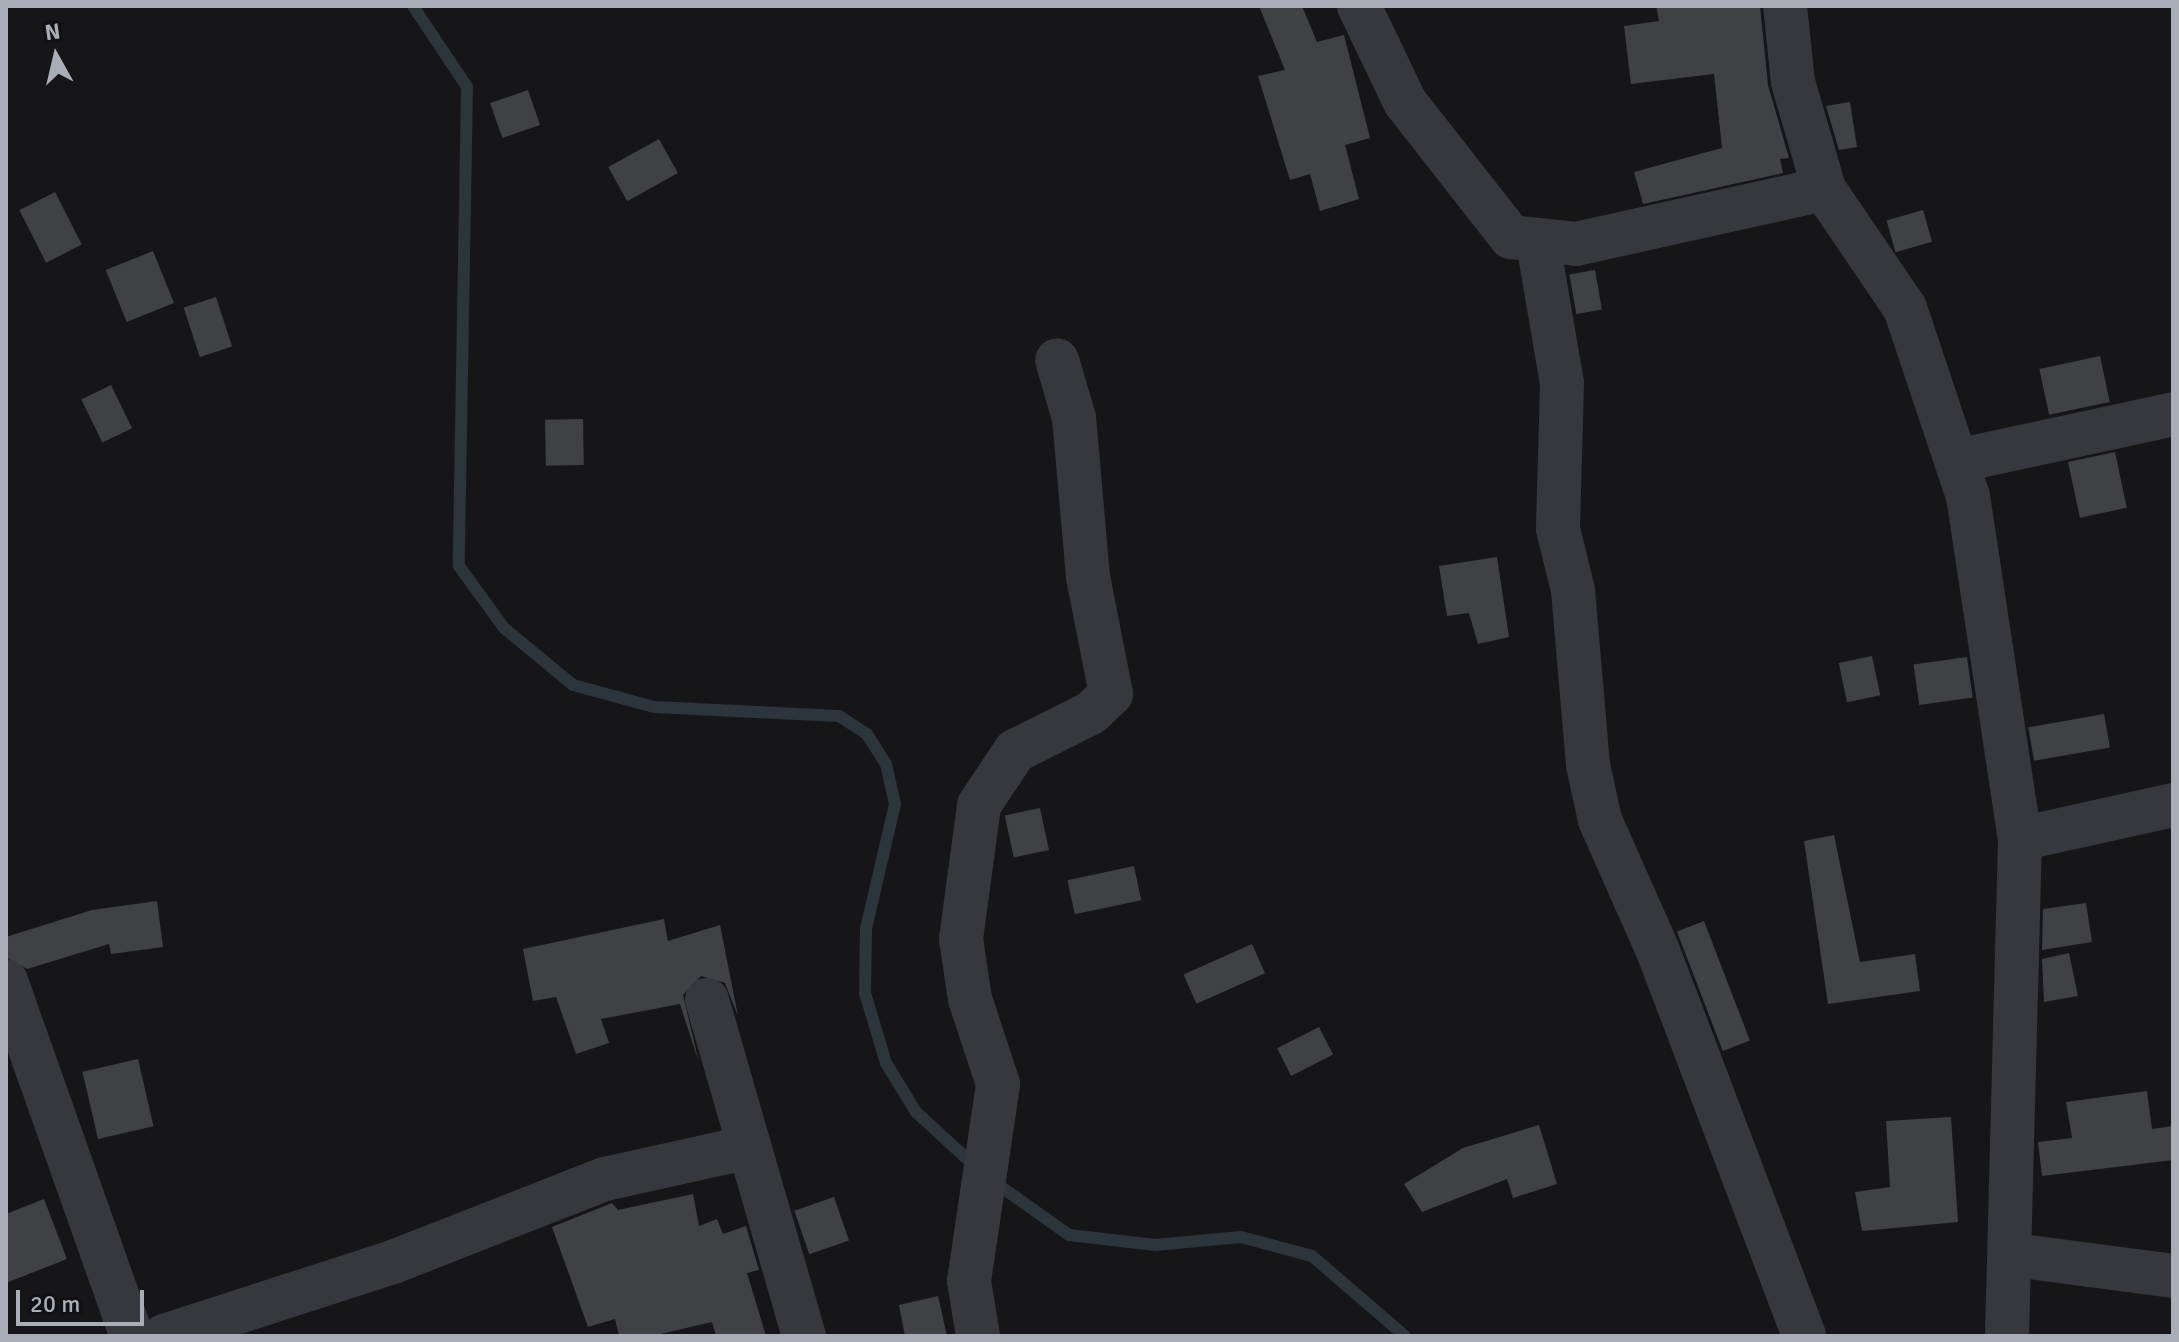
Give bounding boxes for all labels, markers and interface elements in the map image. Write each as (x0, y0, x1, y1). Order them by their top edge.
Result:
north arrow (16, 16, 96, 96)
text: N (43, 17, 62, 46)
scale bar (20, 1274, 148, 1324)
text: 20 m (30, 1289, 80, 1319)

